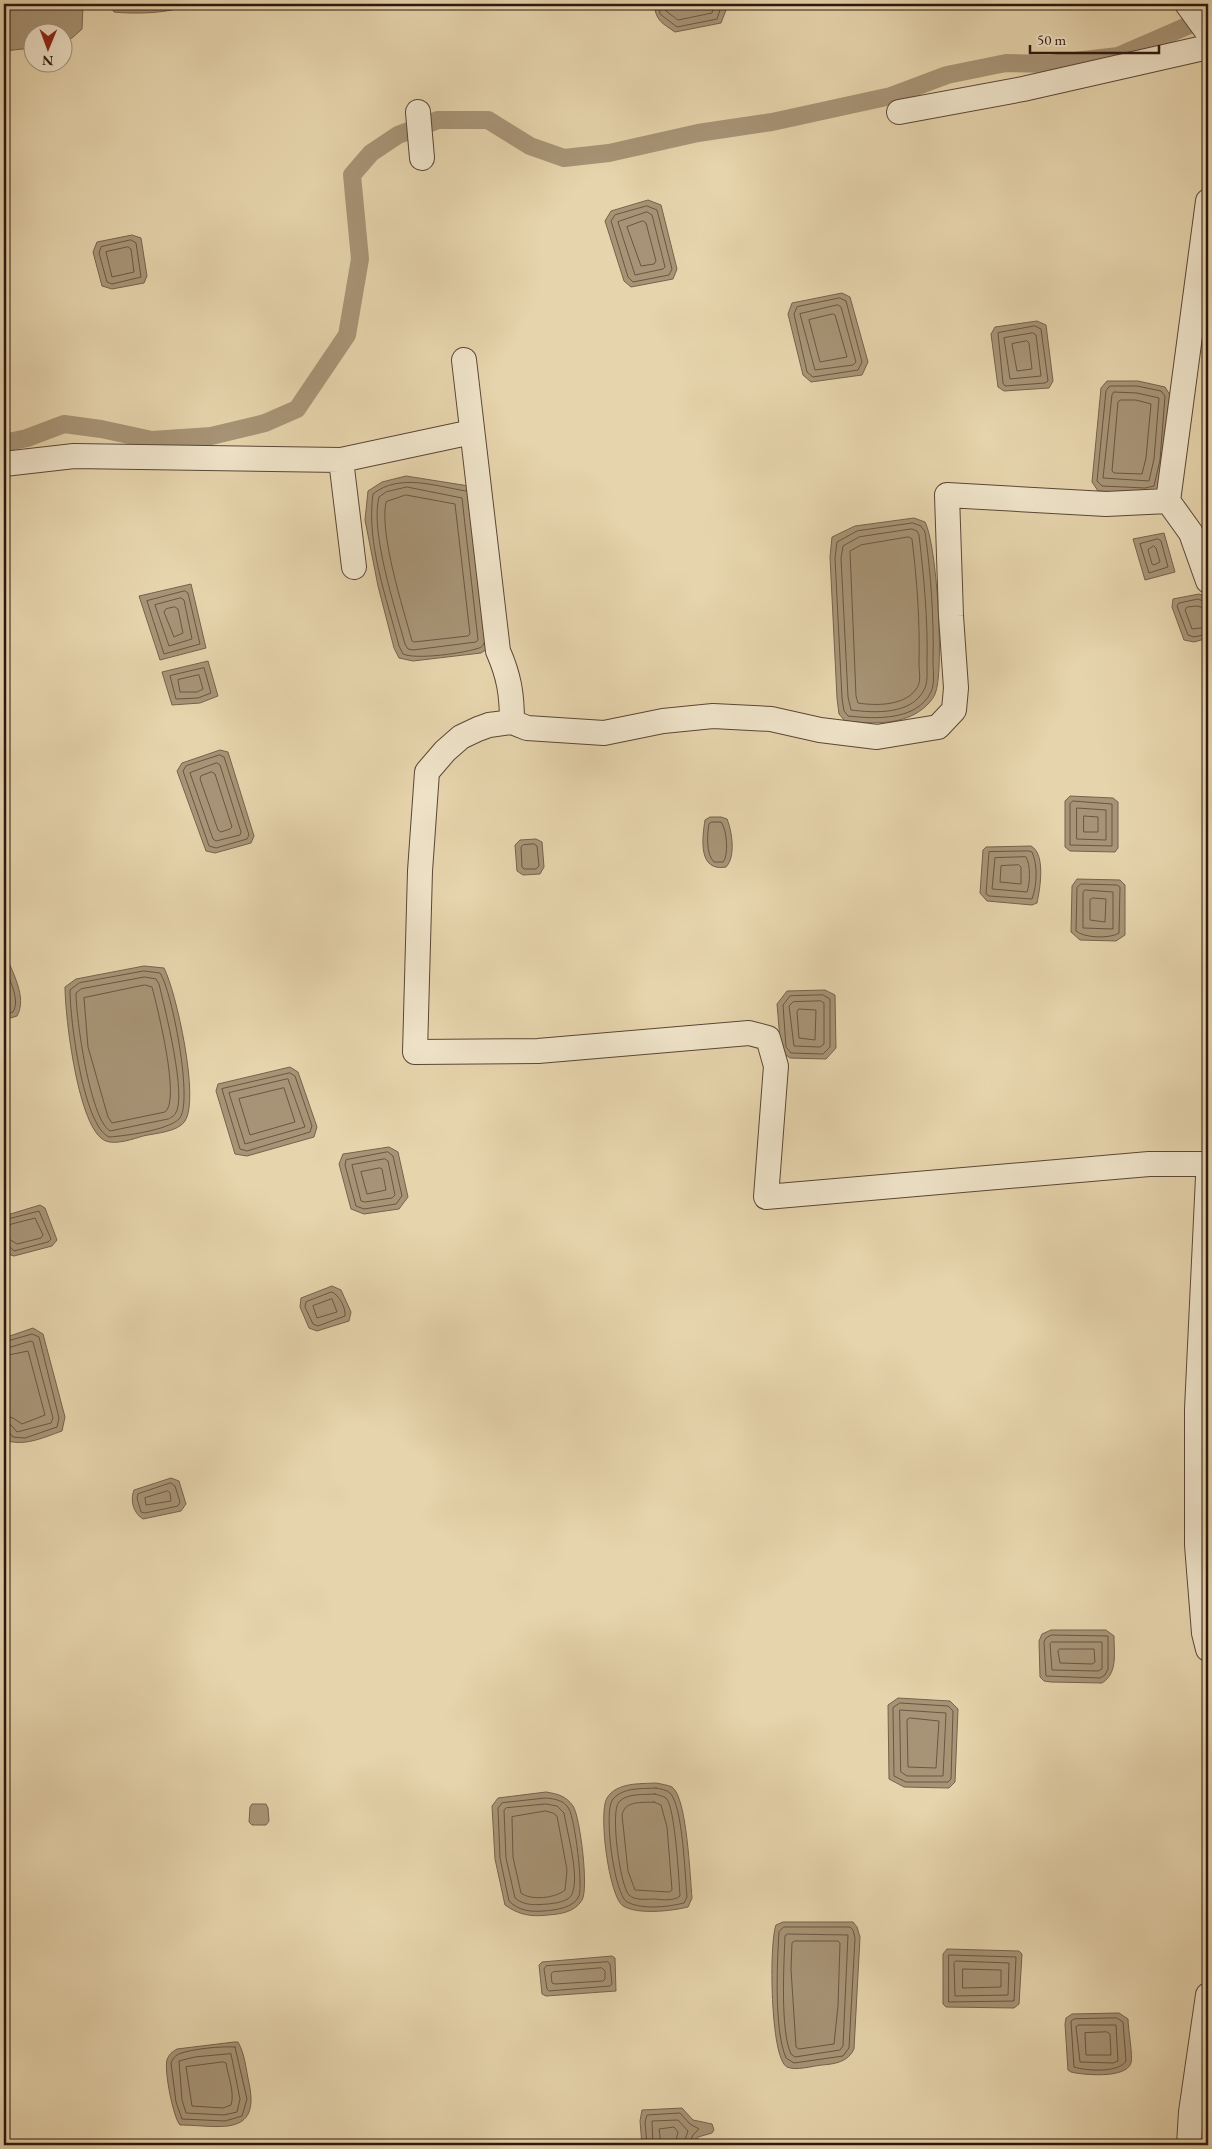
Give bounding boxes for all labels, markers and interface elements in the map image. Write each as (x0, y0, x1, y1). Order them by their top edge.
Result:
north arrow (22, 22, 72, 72)
scale bar (1030, 22, 1158, 54)
text: 50 m (1037, 30, 1066, 49)
text: N (41, 52, 54, 70)

